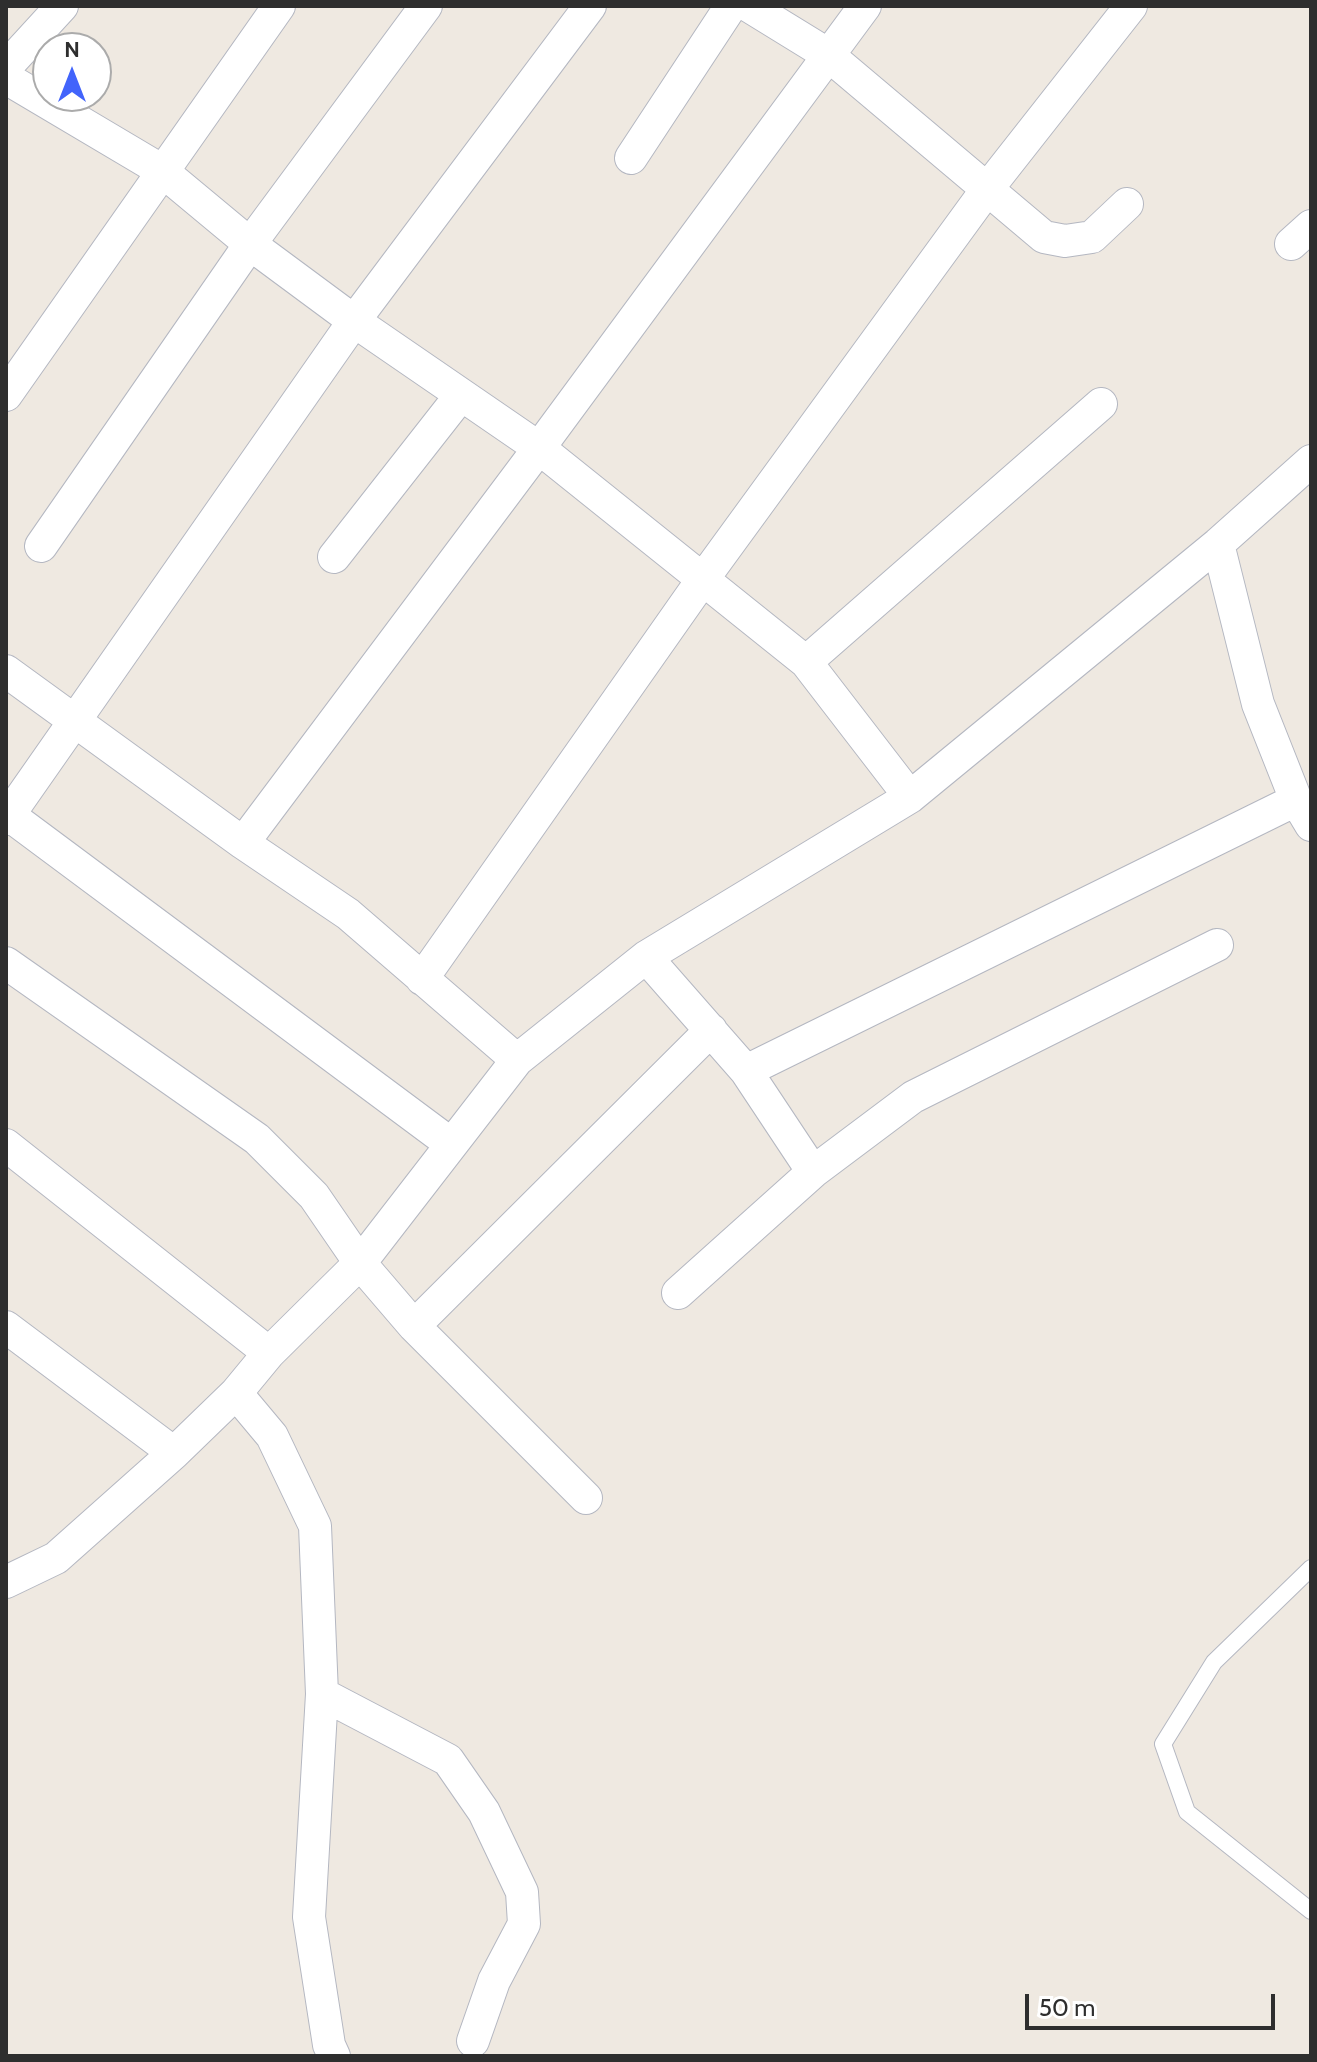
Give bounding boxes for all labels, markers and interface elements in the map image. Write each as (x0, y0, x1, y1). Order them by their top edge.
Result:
north arrow (32, 32, 112, 112)
text: N (64, 36, 80, 63)
scale bar (1029, 1978, 1279, 2028)
text: 50 m (1039, 1993, 1095, 2022)

